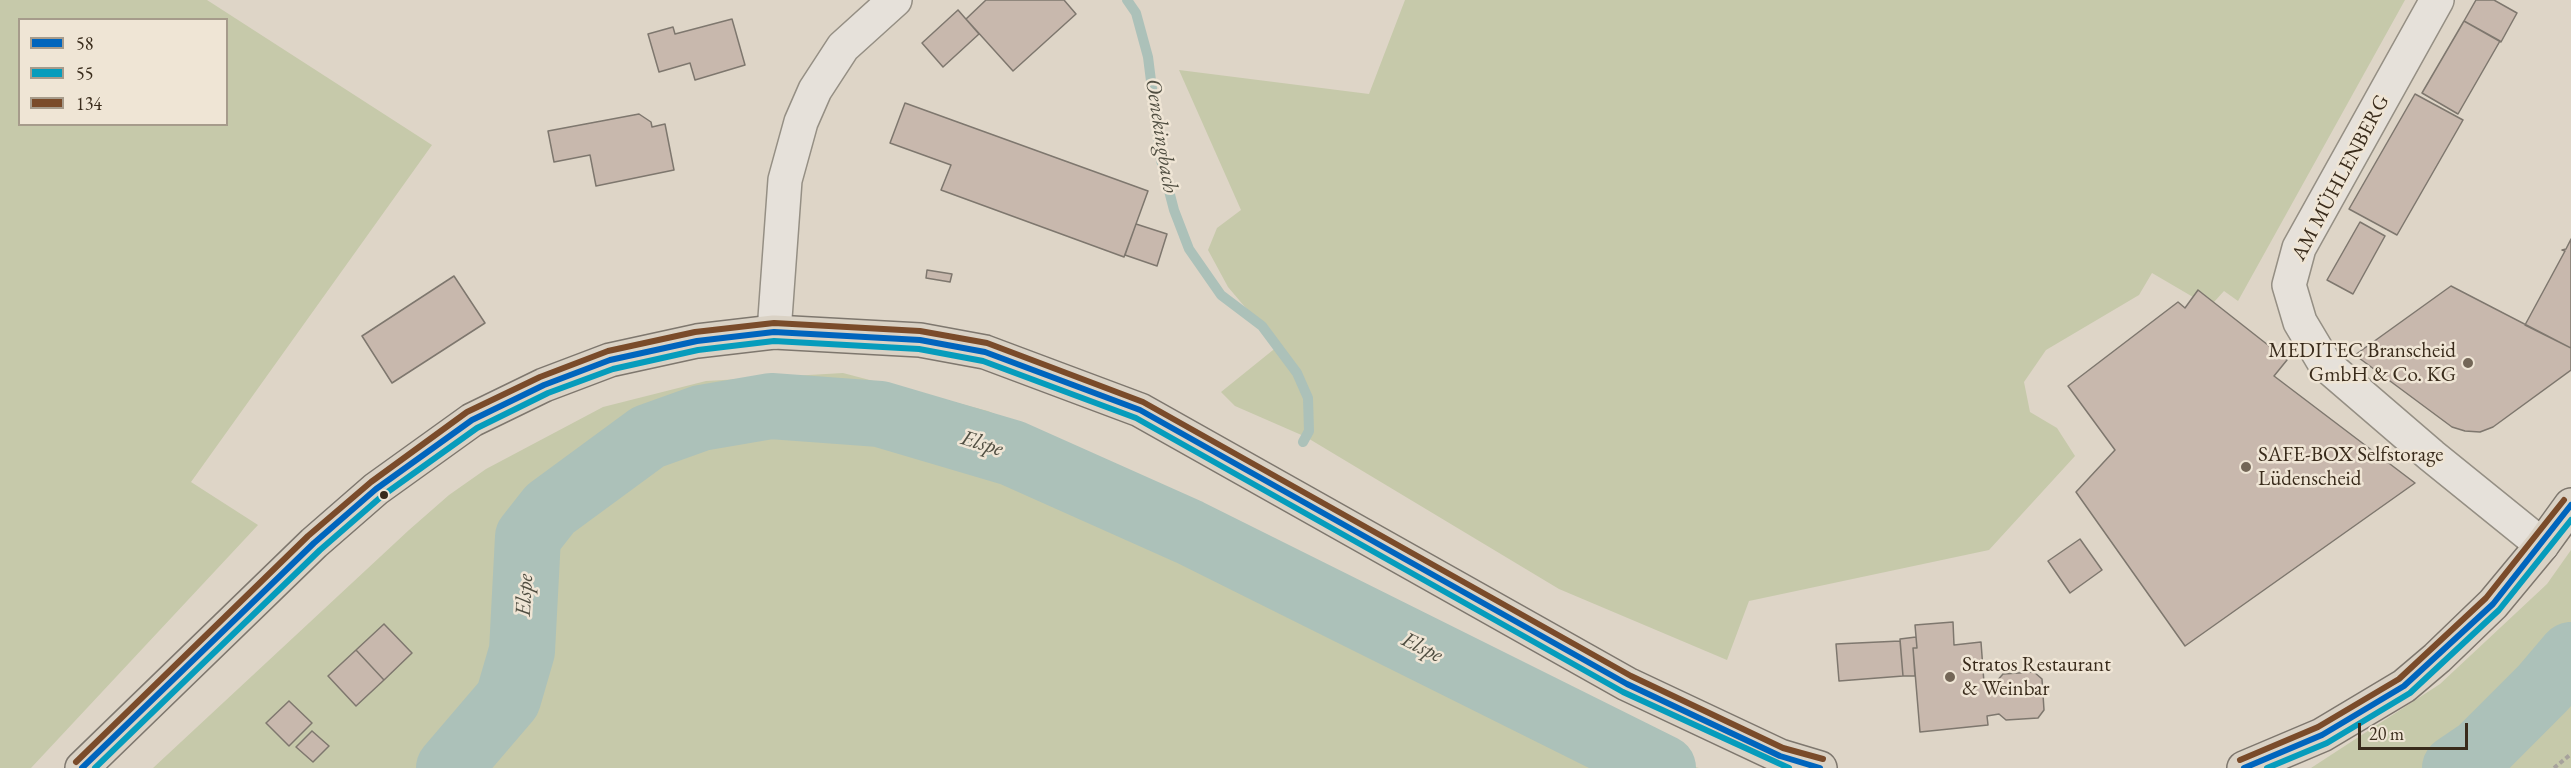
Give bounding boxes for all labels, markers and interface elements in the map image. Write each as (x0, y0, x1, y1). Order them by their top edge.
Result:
legend (18, 18, 228, 126)
text: 58 (76, 32, 93, 55)
text: 55 (76, 62, 93, 85)
water label: Oenekingbach (1139, 77, 1183, 195)
street label: AM MÜHLENBERG (2287, 91, 2395, 265)
text: 134 (76, 92, 102, 115)
place label: MEDITEC Branscheid GmbH & Co. KG (2268, 338, 2456, 388)
marker: MEDITEC Branscheid GmbH & Co. KG (2461, 356, 2475, 370)
water label: Elspe (958, 425, 1006, 463)
place label: SAFE-BOX Selfstorage Lüdenscheid (2258, 442, 2443, 492)
marker: SAFE-BOX Selfstorage Lüdenscheid (2239, 460, 2253, 474)
unlabelled marker (378, 489, 390, 501)
water label: Elspe (511, 573, 539, 617)
water label: Elspe (1397, 627, 1447, 669)
place label: Stratos Restaurant & Weinbar (1962, 652, 2111, 702)
marker: Stratos Restaurant & Weinbar (1943, 670, 1957, 684)
scale bar (2361, 711, 2470, 749)
text: 20 m (2369, 722, 2404, 745)

